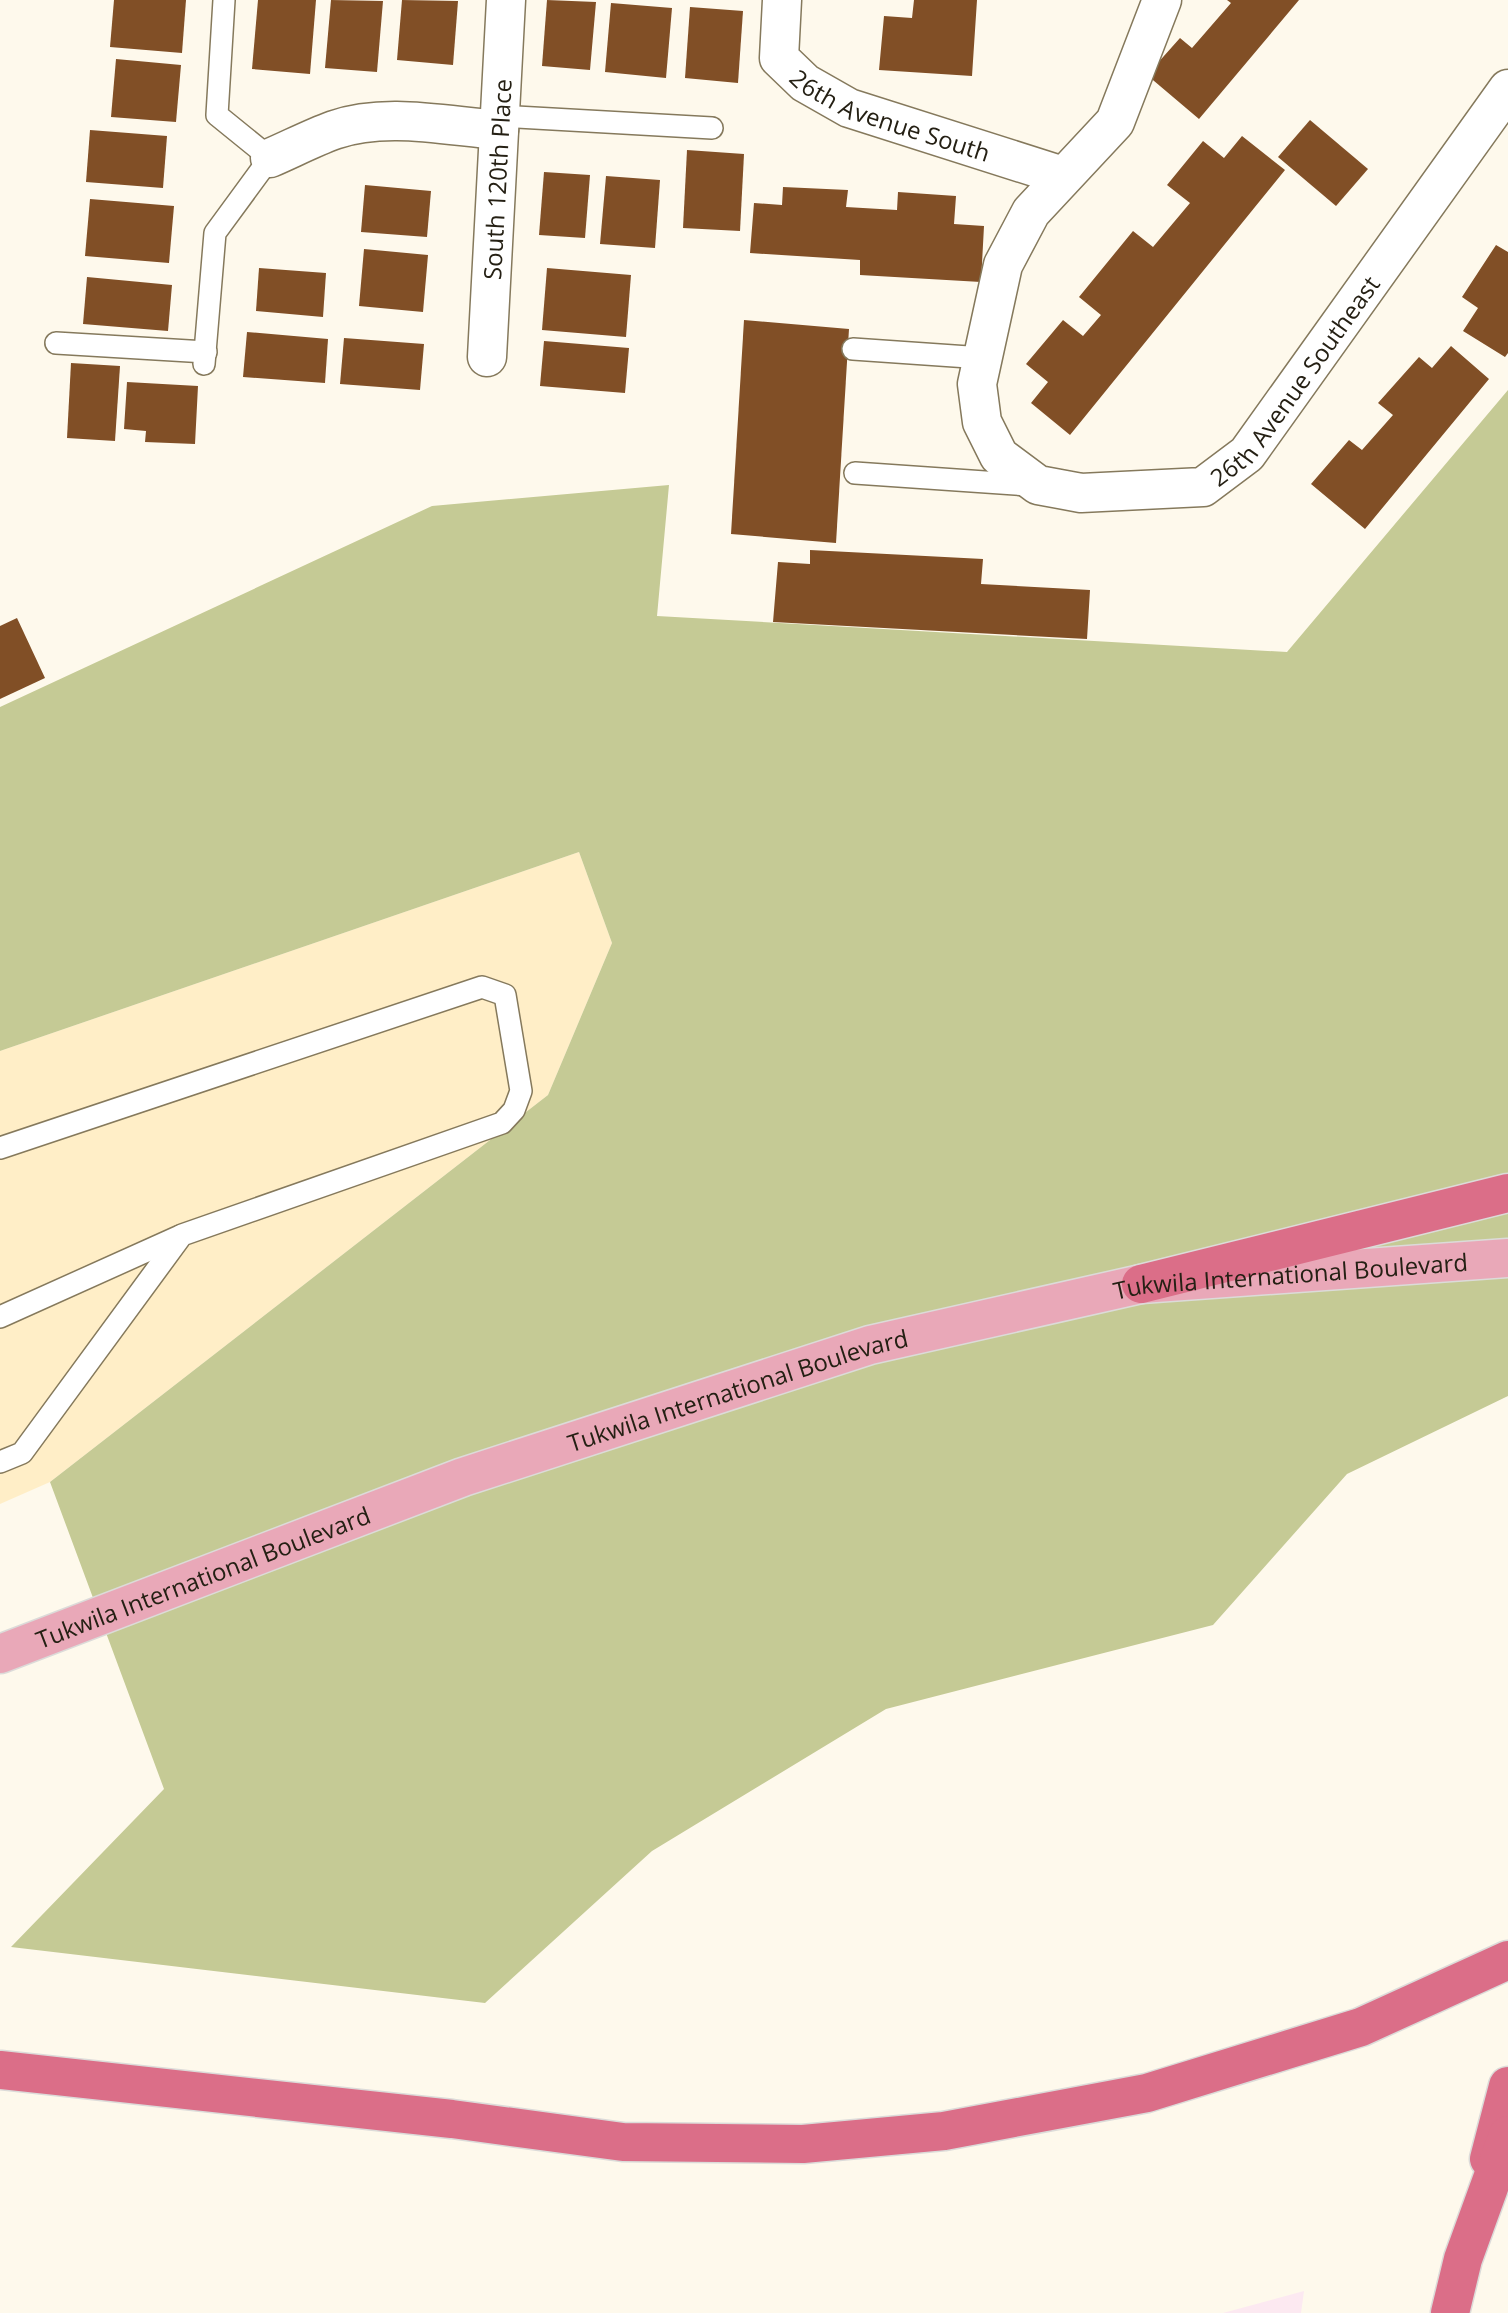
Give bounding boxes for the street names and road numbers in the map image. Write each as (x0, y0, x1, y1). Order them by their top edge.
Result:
street label: 26th Avenue South (783, 61, 995, 168)
street label: South 120th Place (475, 78, 518, 281)
street label: 26th Avenue Southeast (1203, 269, 1386, 493)
street label: Tukwila International Boulevard (1110, 1244, 1469, 1306)
street label: Tukwila International Boulevard (563, 1320, 911, 1459)
street label: Tukwila International Boulevard (31, 1498, 375, 1655)

